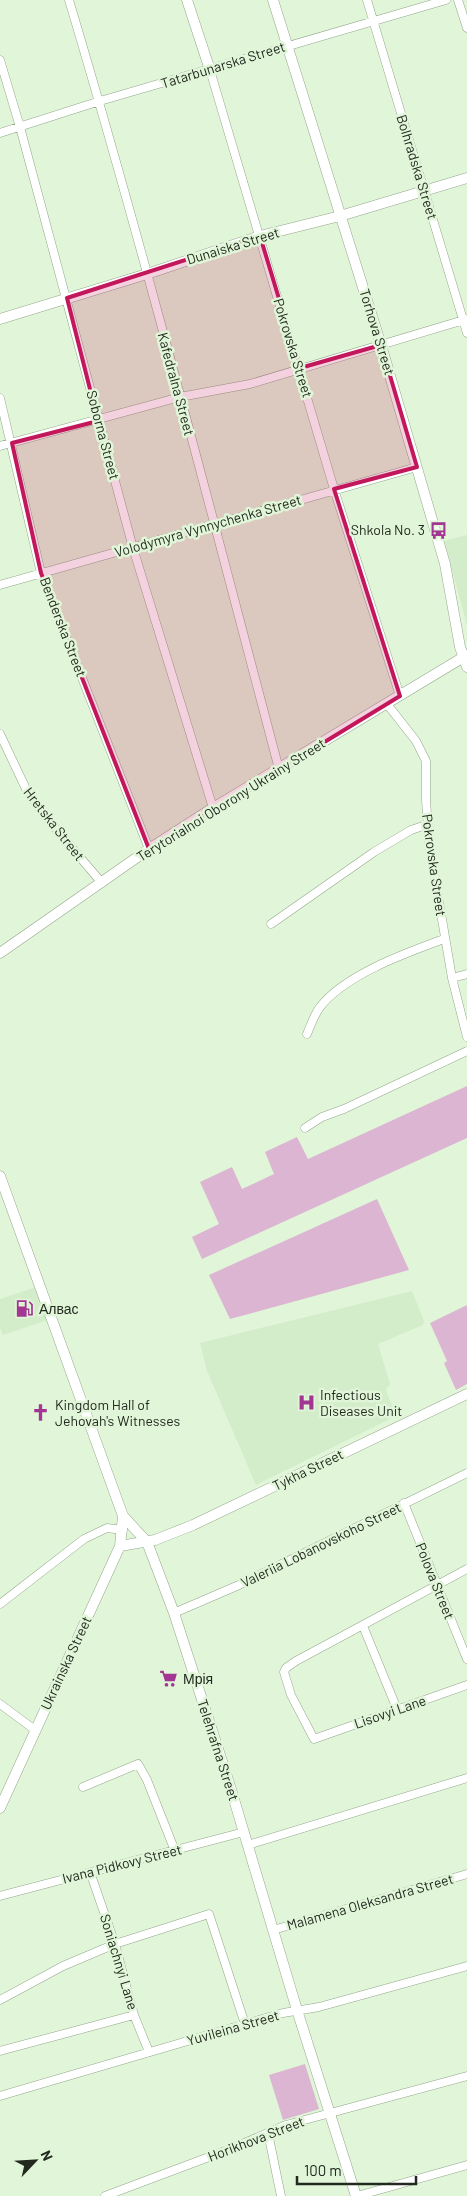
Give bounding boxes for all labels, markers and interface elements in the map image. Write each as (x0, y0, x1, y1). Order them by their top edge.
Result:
street label: Tatarbunarska Street (159, 38, 287, 91)
street label: Bolhradska Street (393, 112, 442, 221)
street label: Dunaiska Street (184, 223, 281, 268)
street label: Torhova Street (356, 287, 399, 377)
street label: Pokrovska Street (270, 296, 317, 400)
street label: Kafedralna Street (155, 330, 198, 437)
street label: Soborna Street (83, 388, 124, 481)
street label: Volodymyra Vynnychenka Street (112, 491, 303, 560)
bus stop icon: Shkola No. 3 (429, 520, 449, 540)
place label: Shkola No. 3 (351, 521, 425, 538)
street label: Benderska Street (37, 574, 90, 679)
street label: Terytorialnoi Oborony Ukrainy Street (133, 734, 328, 865)
street label: Hretska Street (20, 784, 88, 864)
street label: Pokrovska Street (419, 813, 450, 917)
fuel station icon: Алвас (15, 1299, 35, 1319)
place label: Алвас (39, 1300, 79, 1317)
place label: Infectious Diseases Unit (320, 1386, 402, 1419)
hospital icon: Infectious Diseases Unit (296, 1393, 316, 1413)
place label: Kingdom Hall of Jehovah's Witnesses (55, 1396, 180, 1429)
church icon: Kingdom Hall of Jehovah's Witnesses (31, 1403, 51, 1423)
street label: Tykha Street (270, 1445, 346, 1494)
street label: Valeriia Lobanovskoho Street (238, 1498, 404, 1591)
street label: Polova Street (412, 1540, 458, 1622)
street label: Ukrainska Street (36, 1613, 95, 1712)
supermarket icon: Мрія (159, 1669, 179, 1689)
place label: Мрія (183, 1670, 213, 1687)
street label: Lisovyi Lane (352, 1691, 428, 1732)
street label: Telehrafna Street (194, 1697, 243, 1803)
street label: Ivana Pidkovy Street (60, 1840, 183, 1887)
street label: Malamena Oleksandra Street (285, 1870, 455, 1933)
street label: Soniachnyi Lane (97, 1912, 142, 2012)
street label: Yuvileina Street (185, 2006, 281, 2049)
street label: Horikhova Street (205, 2112, 306, 2165)
north arrow (10, 2136, 60, 2186)
text: N (38, 2147, 57, 2163)
scale bar (297, 2154, 416, 2186)
text: 100 m (304, 2161, 342, 2179)

